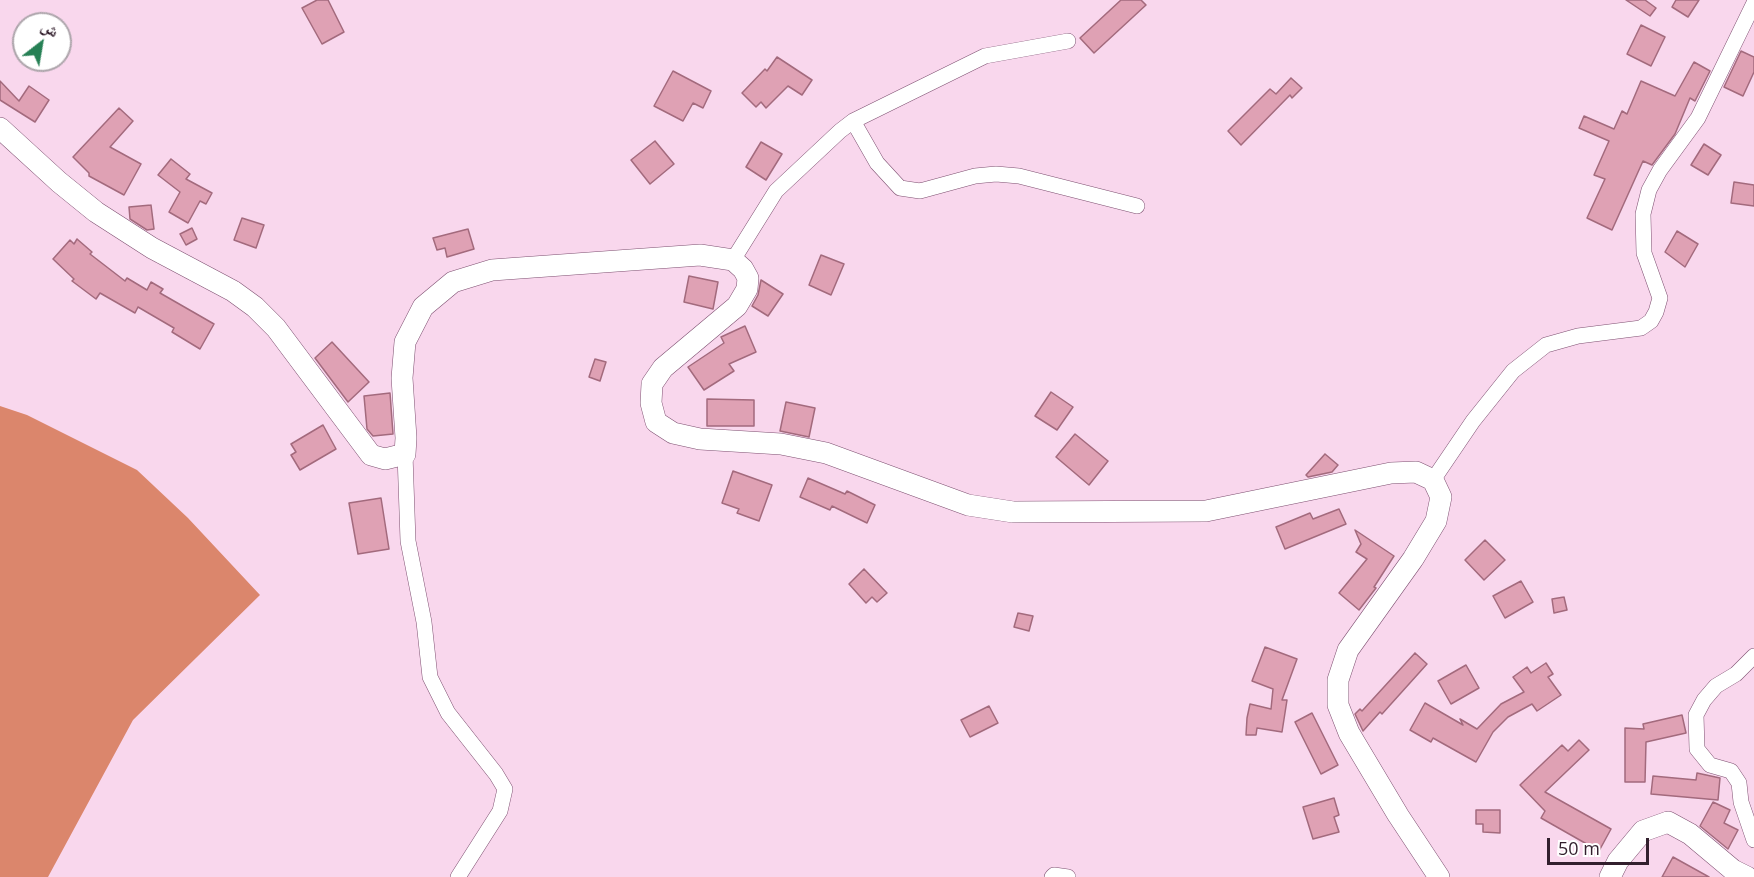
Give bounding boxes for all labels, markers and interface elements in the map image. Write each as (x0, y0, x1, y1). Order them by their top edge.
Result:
north arrow (12, 12, 72, 72)
text: ش (37, 14, 63, 42)
scale bar (1550, 826, 1652, 864)
text: 50 m (1558, 836, 1600, 860)

